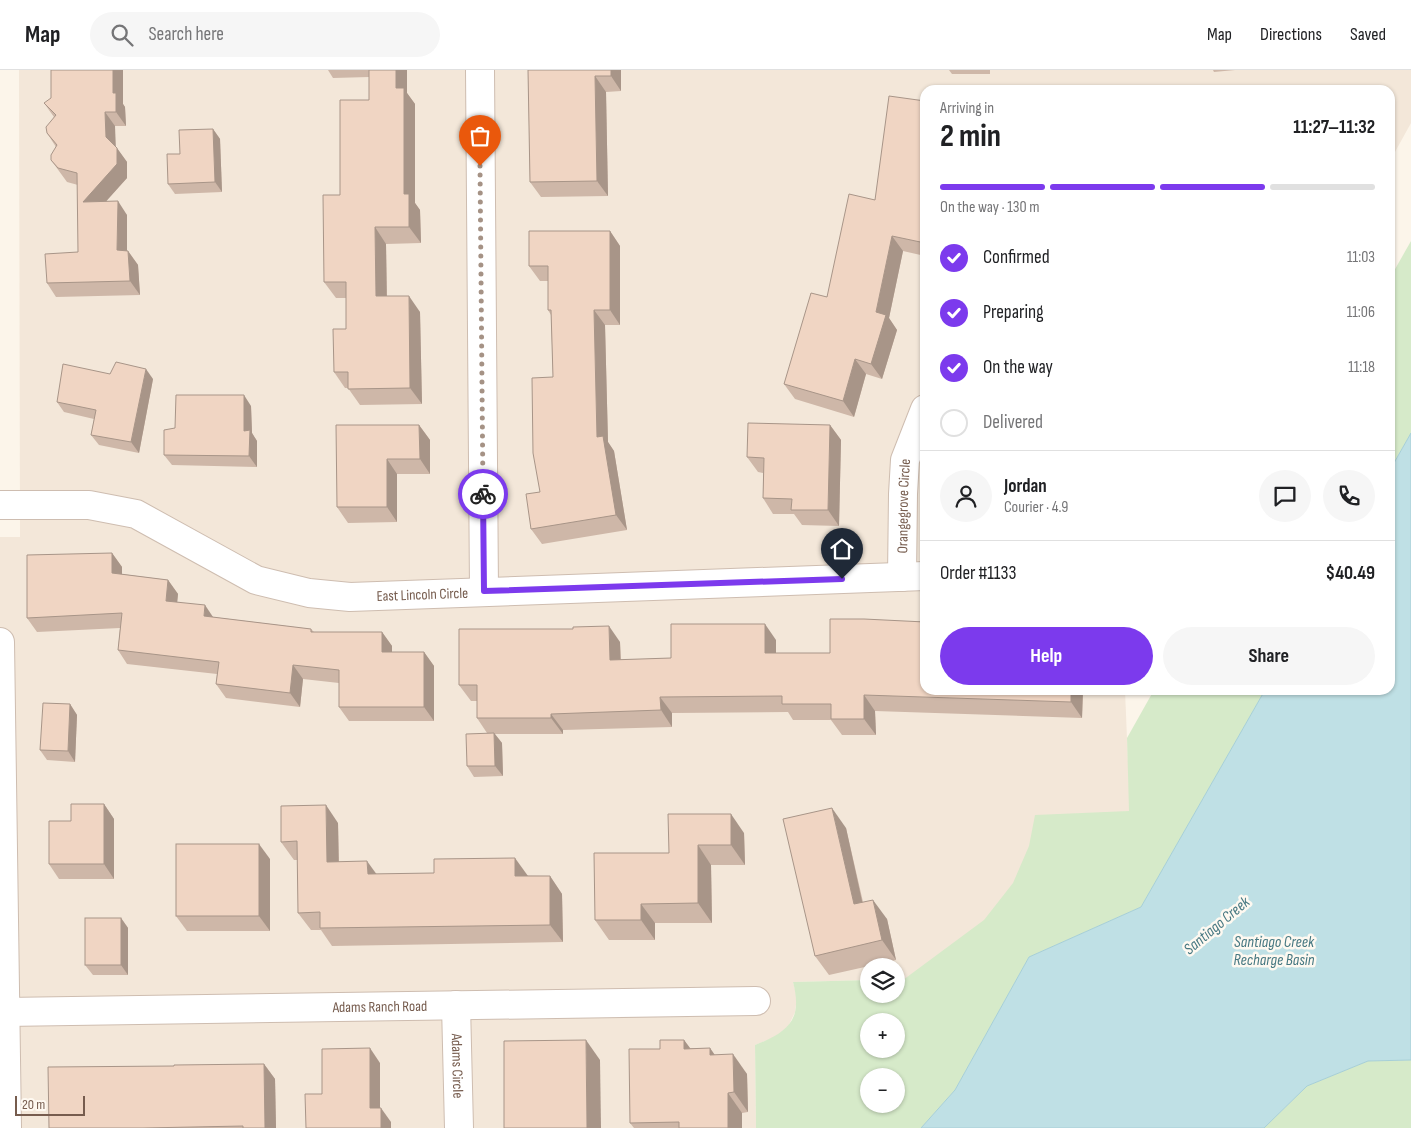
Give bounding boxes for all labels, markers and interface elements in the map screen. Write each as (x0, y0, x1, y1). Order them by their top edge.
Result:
search box (90, 12, 440, 57)
text: Map (25, 20, 60, 49)
icon: search (108, 21, 136, 49)
text: Search here (148, 23, 224, 46)
text: Map (1207, 24, 1232, 45)
text: Directions (1260, 24, 1322, 45)
text: Saved (1350, 24, 1386, 45)
text: Arriving in (940, 99, 994, 118)
pin (459, 115, 501, 166)
text: 11:27–11:32 (1293, 116, 1375, 139)
text: 2 min (940, 117, 1001, 156)
icon: bag (466, 122, 494, 150)
text: On the way · 130 m (940, 198, 1039, 217)
icon: check (940, 244, 968, 272)
text: Confirmed (983, 246, 1050, 269)
text: 11:03 (1347, 248, 1375, 267)
icon: check (940, 299, 968, 327)
text: Preparing (983, 301, 1044, 324)
text: 11:06 (1347, 303, 1375, 322)
icon: check (940, 354, 968, 382)
text: On the way (983, 356, 1053, 379)
text: 11:18 (1348, 358, 1375, 377)
text: Delivered (983, 411, 1043, 434)
street label: Orangegrove Circle (893, 458, 915, 554)
courier (458, 469, 508, 519)
button: person (940, 470, 992, 522)
button: chat (1259, 470, 1311, 522)
button: phone (1323, 470, 1375, 522)
text: Jordan (1004, 475, 1047, 498)
icon: bike (469, 480, 497, 508)
text: Courier · 4.9 (1004, 498, 1068, 517)
pin (821, 528, 863, 579)
icon: home (828, 535, 856, 563)
text: Order #1133 (940, 562, 1016, 585)
text: $40.49 (1326, 562, 1375, 585)
street label: East Lincoln Circle (376, 583, 469, 606)
button: Help (940, 627, 1153, 685)
button: Share (1163, 627, 1375, 685)
water label: Santiago Creek (1180, 892, 1255, 959)
water label: Santiago Creek Recharge Basin (1234, 933, 1315, 970)
map controls (860, 958, 905, 1113)
button: layers (860, 958, 905, 1003)
street label: Adams Ranch Road (332, 996, 427, 1017)
button: + (860, 1013, 905, 1058)
street label: Adams Circle (447, 1032, 468, 1099)
button: − (860, 1068, 905, 1113)
scale bar (15, 1093, 85, 1116)
text: 20 m (22, 1096, 45, 1113)

